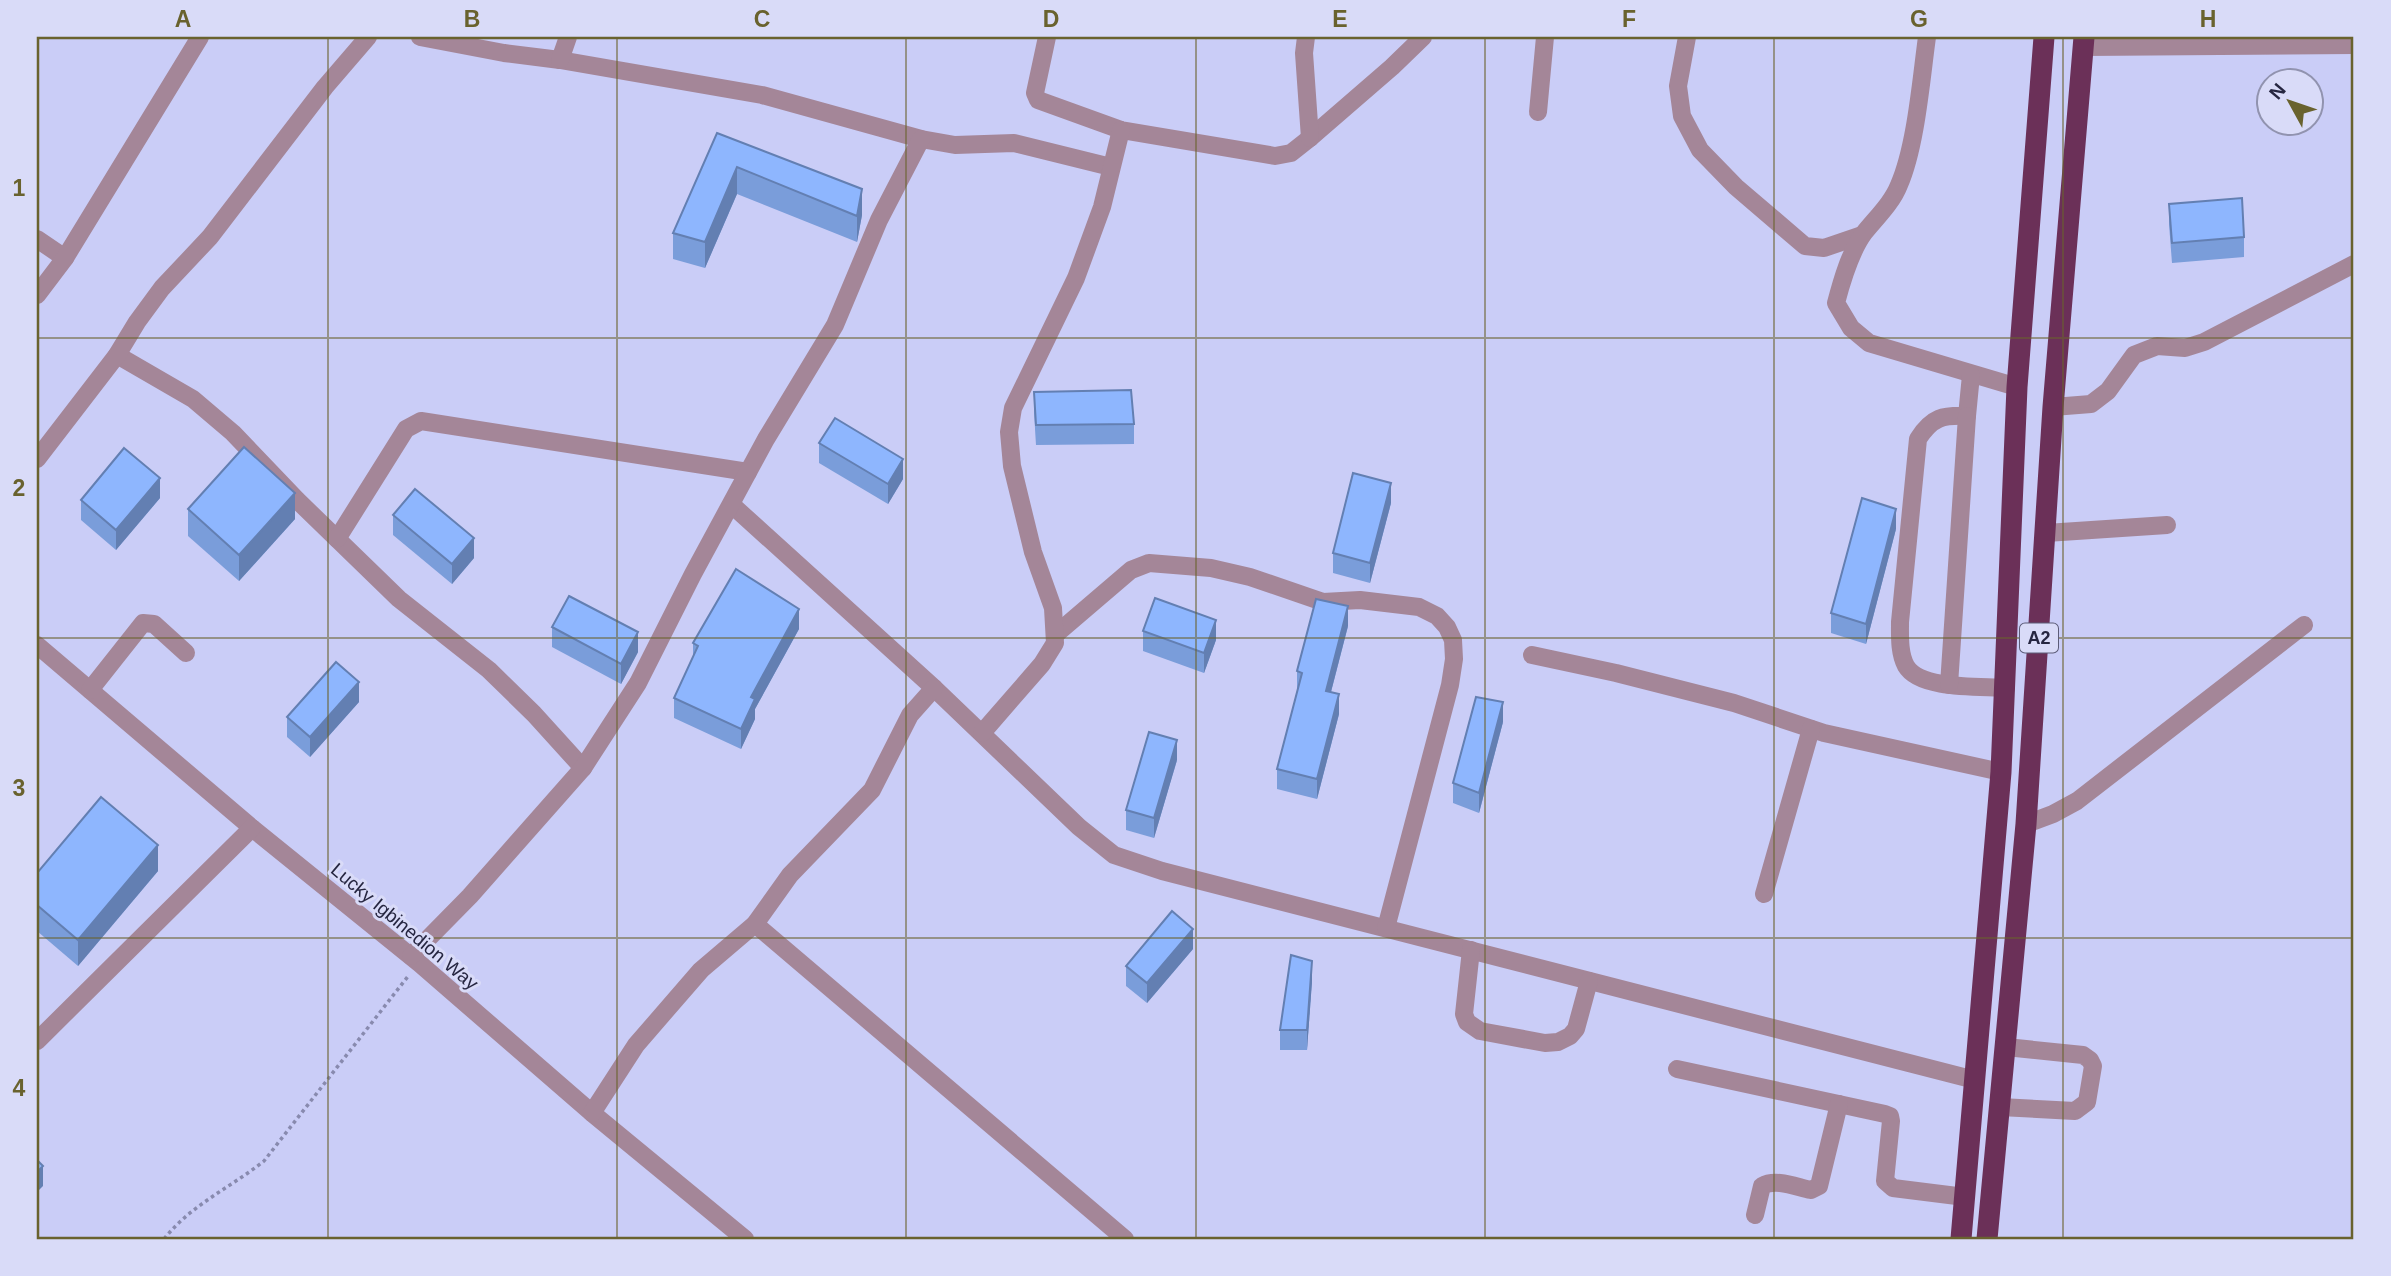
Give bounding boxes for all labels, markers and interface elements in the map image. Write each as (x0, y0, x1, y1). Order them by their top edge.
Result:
text: A (175, 6, 191, 32)
text: B (464, 6, 480, 32)
text: C (754, 6, 770, 32)
text: D (1043, 6, 1059, 32)
text: E (1332, 6, 1348, 32)
text: F (1622, 6, 1636, 32)
text: G (1910, 6, 1928, 32)
text: H (2200, 6, 2216, 32)
north arrow (2254, 66, 2324, 136)
text: N (2265, 79, 2290, 103)
text: 1 (13, 175, 26, 201)
text: 2 (13, 475, 25, 501)
road number: A2 (2020, 624, 2058, 652)
text: 3 (13, 775, 25, 801)
street label: Lucky Igbinedion Way (327, 859, 483, 994)
text: 4 (13, 1075, 26, 1101)

